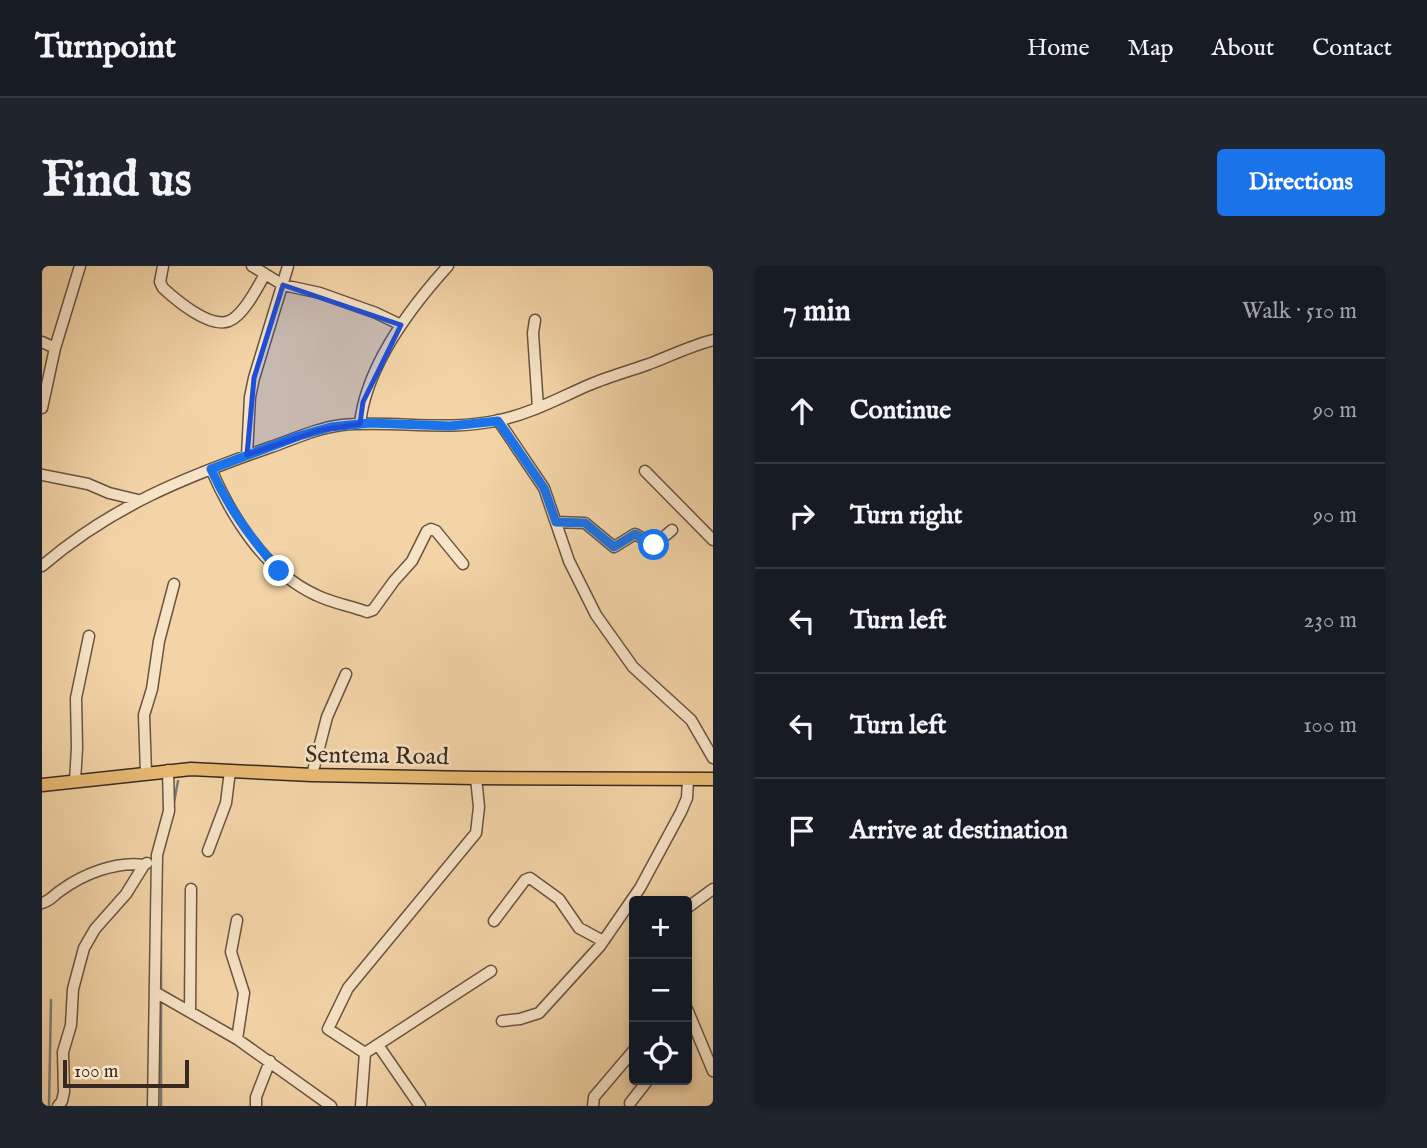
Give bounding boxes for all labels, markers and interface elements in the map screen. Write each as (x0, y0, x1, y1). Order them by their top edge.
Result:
text: Turnpoint (35, 27, 176, 69)
text: Home (1027, 33, 1090, 64)
text: Map (1128, 33, 1174, 64)
text: About (1212, 33, 1274, 64)
text: Contact (1312, 33, 1392, 64)
button: Directions (1217, 149, 1385, 216)
text: Find us (42, 151, 192, 213)
text: 7 min (783, 293, 851, 331)
text: Walk · 510 m (1242, 297, 1357, 326)
icon: ahead (783, 392, 821, 430)
text: Continue (850, 394, 951, 427)
text: 90 m (1313, 396, 1357, 425)
icon: right (783, 497, 821, 535)
text: Turn right (850, 499, 963, 532)
text: 90 m (1313, 501, 1357, 530)
route start (638, 529, 669, 560)
route end (263, 555, 294, 586)
icon: left (783, 602, 821, 640)
text: Turn left (850, 604, 947, 637)
text: 230 m (1304, 606, 1357, 635)
icon: left (783, 707, 821, 745)
text: Turn left (850, 709, 947, 742)
text: 100 m (1303, 711, 1357, 740)
street label: Sentema Road (305, 740, 449, 773)
icon: arrive (783, 812, 821, 850)
text: Arrive at destination (850, 814, 1068, 847)
map controls (629, 896, 692, 1085)
button: + (629, 896, 692, 959)
button: − (629, 959, 692, 1022)
button: locate (629, 1022, 692, 1085)
scale bar (63, 1057, 189, 1089)
text: 100 m (74, 1060, 118, 1084)

